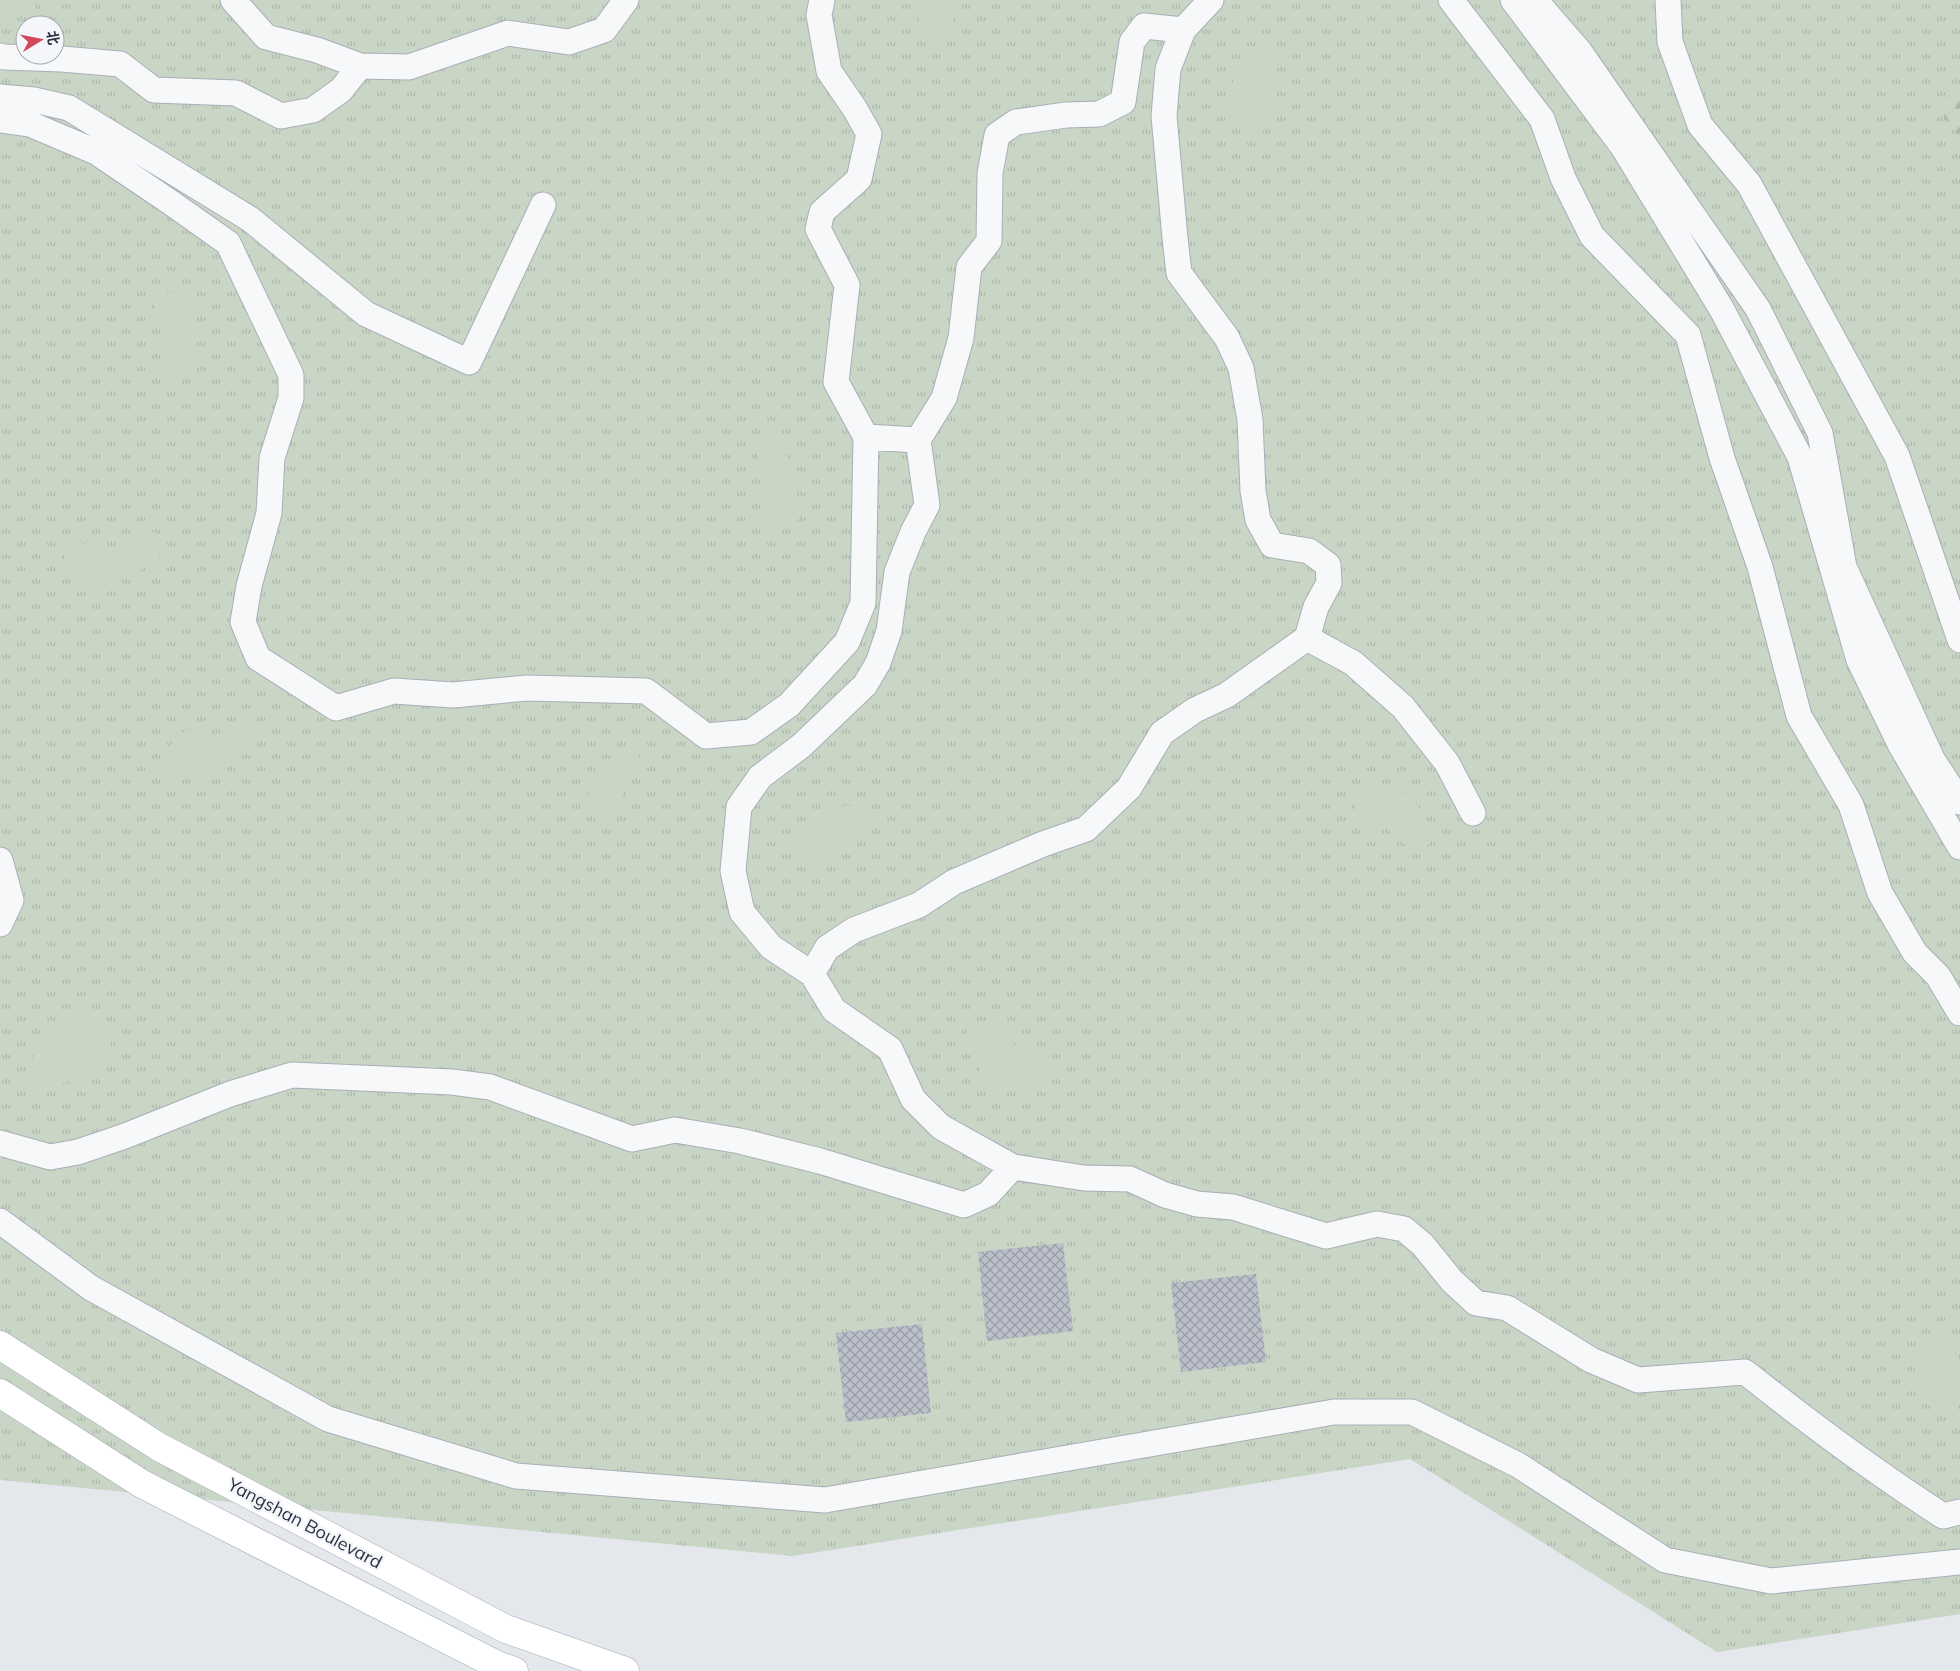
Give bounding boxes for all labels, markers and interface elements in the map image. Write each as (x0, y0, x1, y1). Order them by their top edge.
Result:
north arrow (15, 15, 65, 65)
text: 北 (43, 29, 63, 46)
street label: Yangshan Boulevard (223, 1472, 386, 1573)

